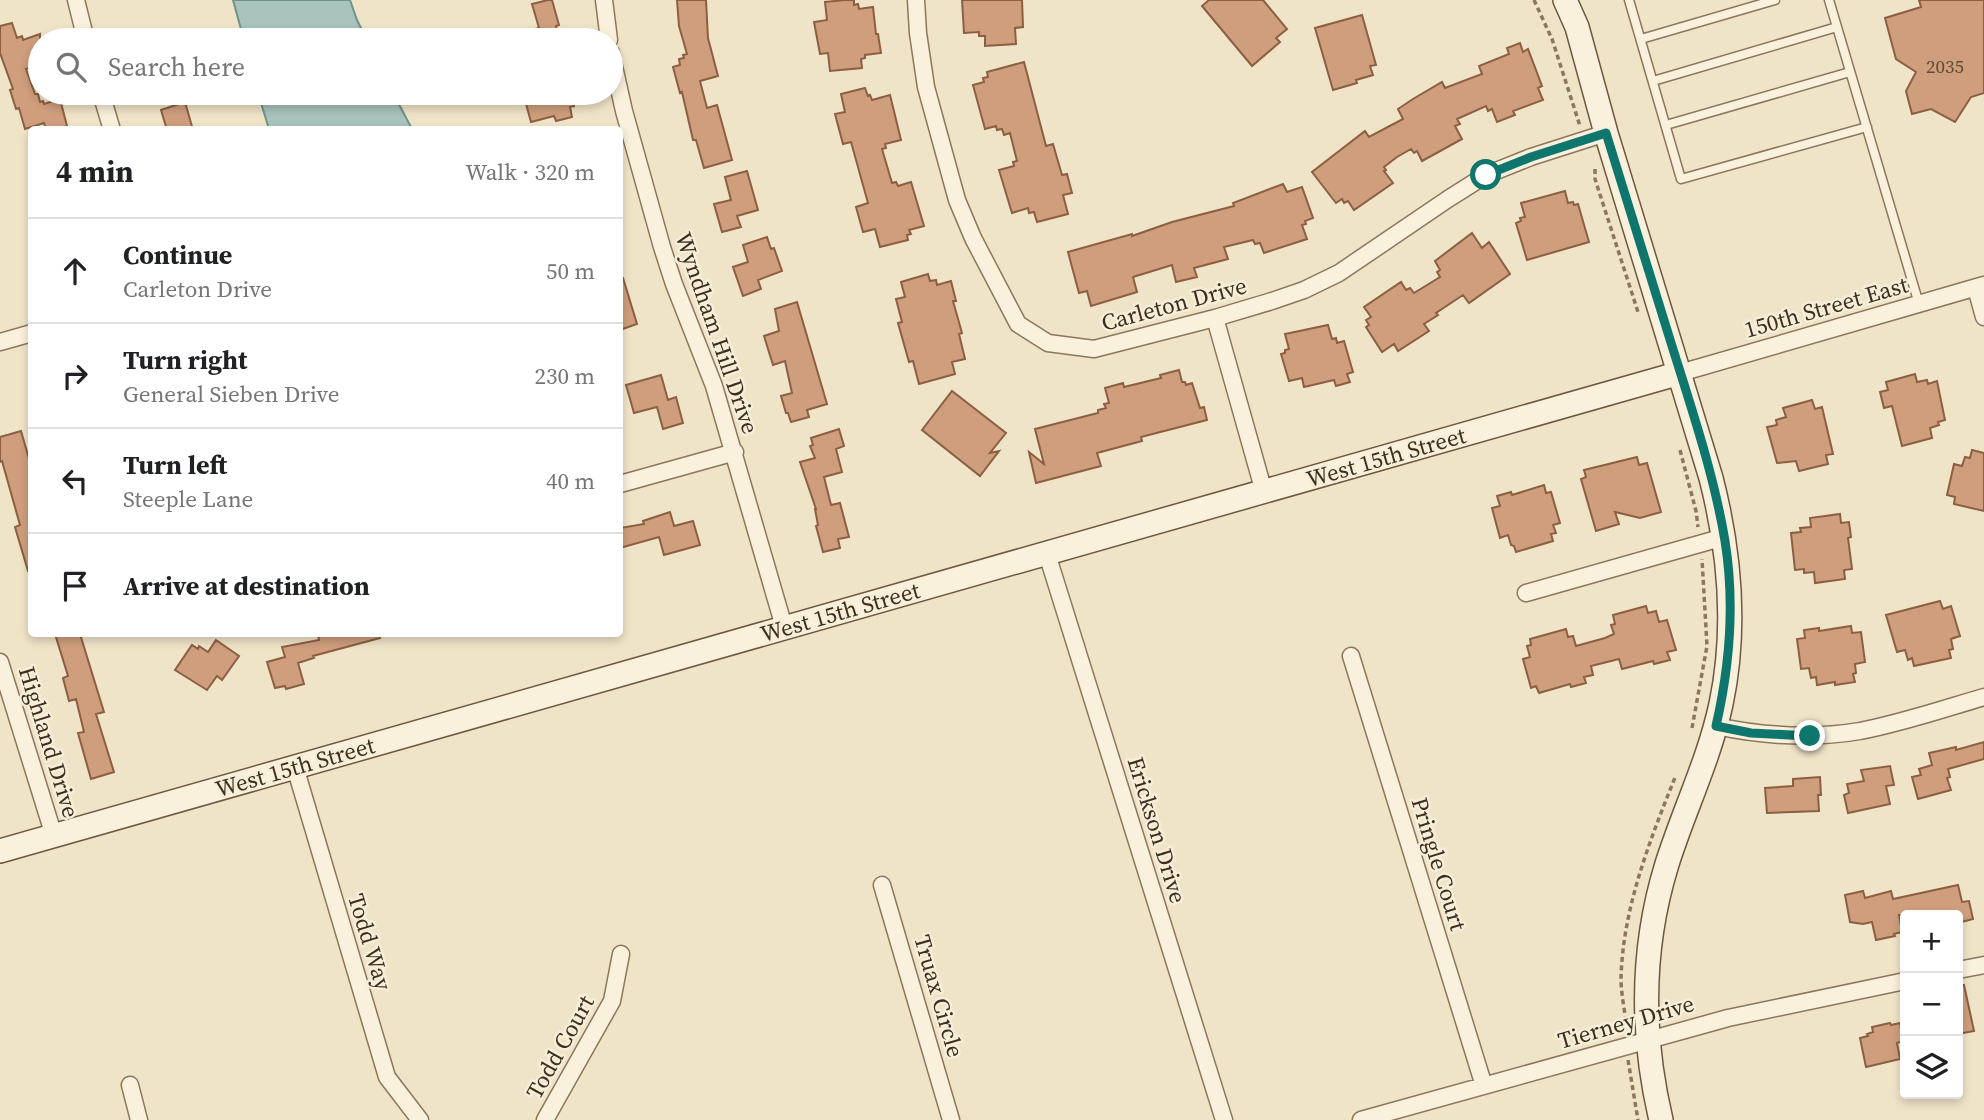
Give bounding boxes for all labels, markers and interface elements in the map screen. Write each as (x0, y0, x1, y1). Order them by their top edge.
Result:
search box (28, 28, 623, 105)
icon: search (52, 48, 90, 86)
text: Search here (108, 49, 245, 85)
house number: 2035 (1926, 53, 1964, 79)
text: 4 min (56, 151, 134, 192)
text: Walk · 320 m (465, 156, 595, 188)
route start (1470, 159, 1501, 190)
street label: Wyndham Hill Drive (668, 228, 766, 438)
text: Continue (123, 237, 232, 273)
icon: ahead (56, 252, 94, 290)
text: 50 m (546, 255, 595, 287)
street label: 150th Street East (1740, 268, 1912, 346)
street label: Carleton Drive (1098, 269, 1250, 339)
text: Carleton Drive (123, 273, 272, 305)
text: Turn right (123, 342, 247, 378)
icon: right (56, 357, 94, 395)
text: 230 m (534, 360, 595, 392)
text: General Sieben Drive (123, 378, 339, 410)
street label: West 15th Street (1303, 419, 1470, 495)
text: Turn left (123, 447, 227, 483)
icon: left (56, 462, 94, 500)
text: 40 m (546, 465, 595, 497)
text: Steeple Lane (123, 483, 253, 515)
icon: arrive (56, 567, 94, 605)
text: Arrive at destination (123, 568, 370, 604)
street label: West 15th Street (757, 574, 924, 650)
street label: Highland Drive (11, 662, 87, 822)
route end (1794, 720, 1825, 751)
street label: West 15th Street (212, 729, 379, 805)
street label: Erickson Drive (1120, 753, 1194, 907)
street label: Pringle Court (1404, 794, 1475, 935)
street label: Todd Way (340, 890, 400, 994)
map controls (1900, 910, 1963, 1099)
button: + (1900, 910, 1963, 973)
street label: Truax Circle (906, 931, 972, 1061)
button: − (1900, 973, 1963, 1036)
street label: Tierney Drive (1554, 987, 1698, 1057)
street label: Todd Court (518, 989, 602, 1105)
button: layers (1900, 1036, 1963, 1099)

